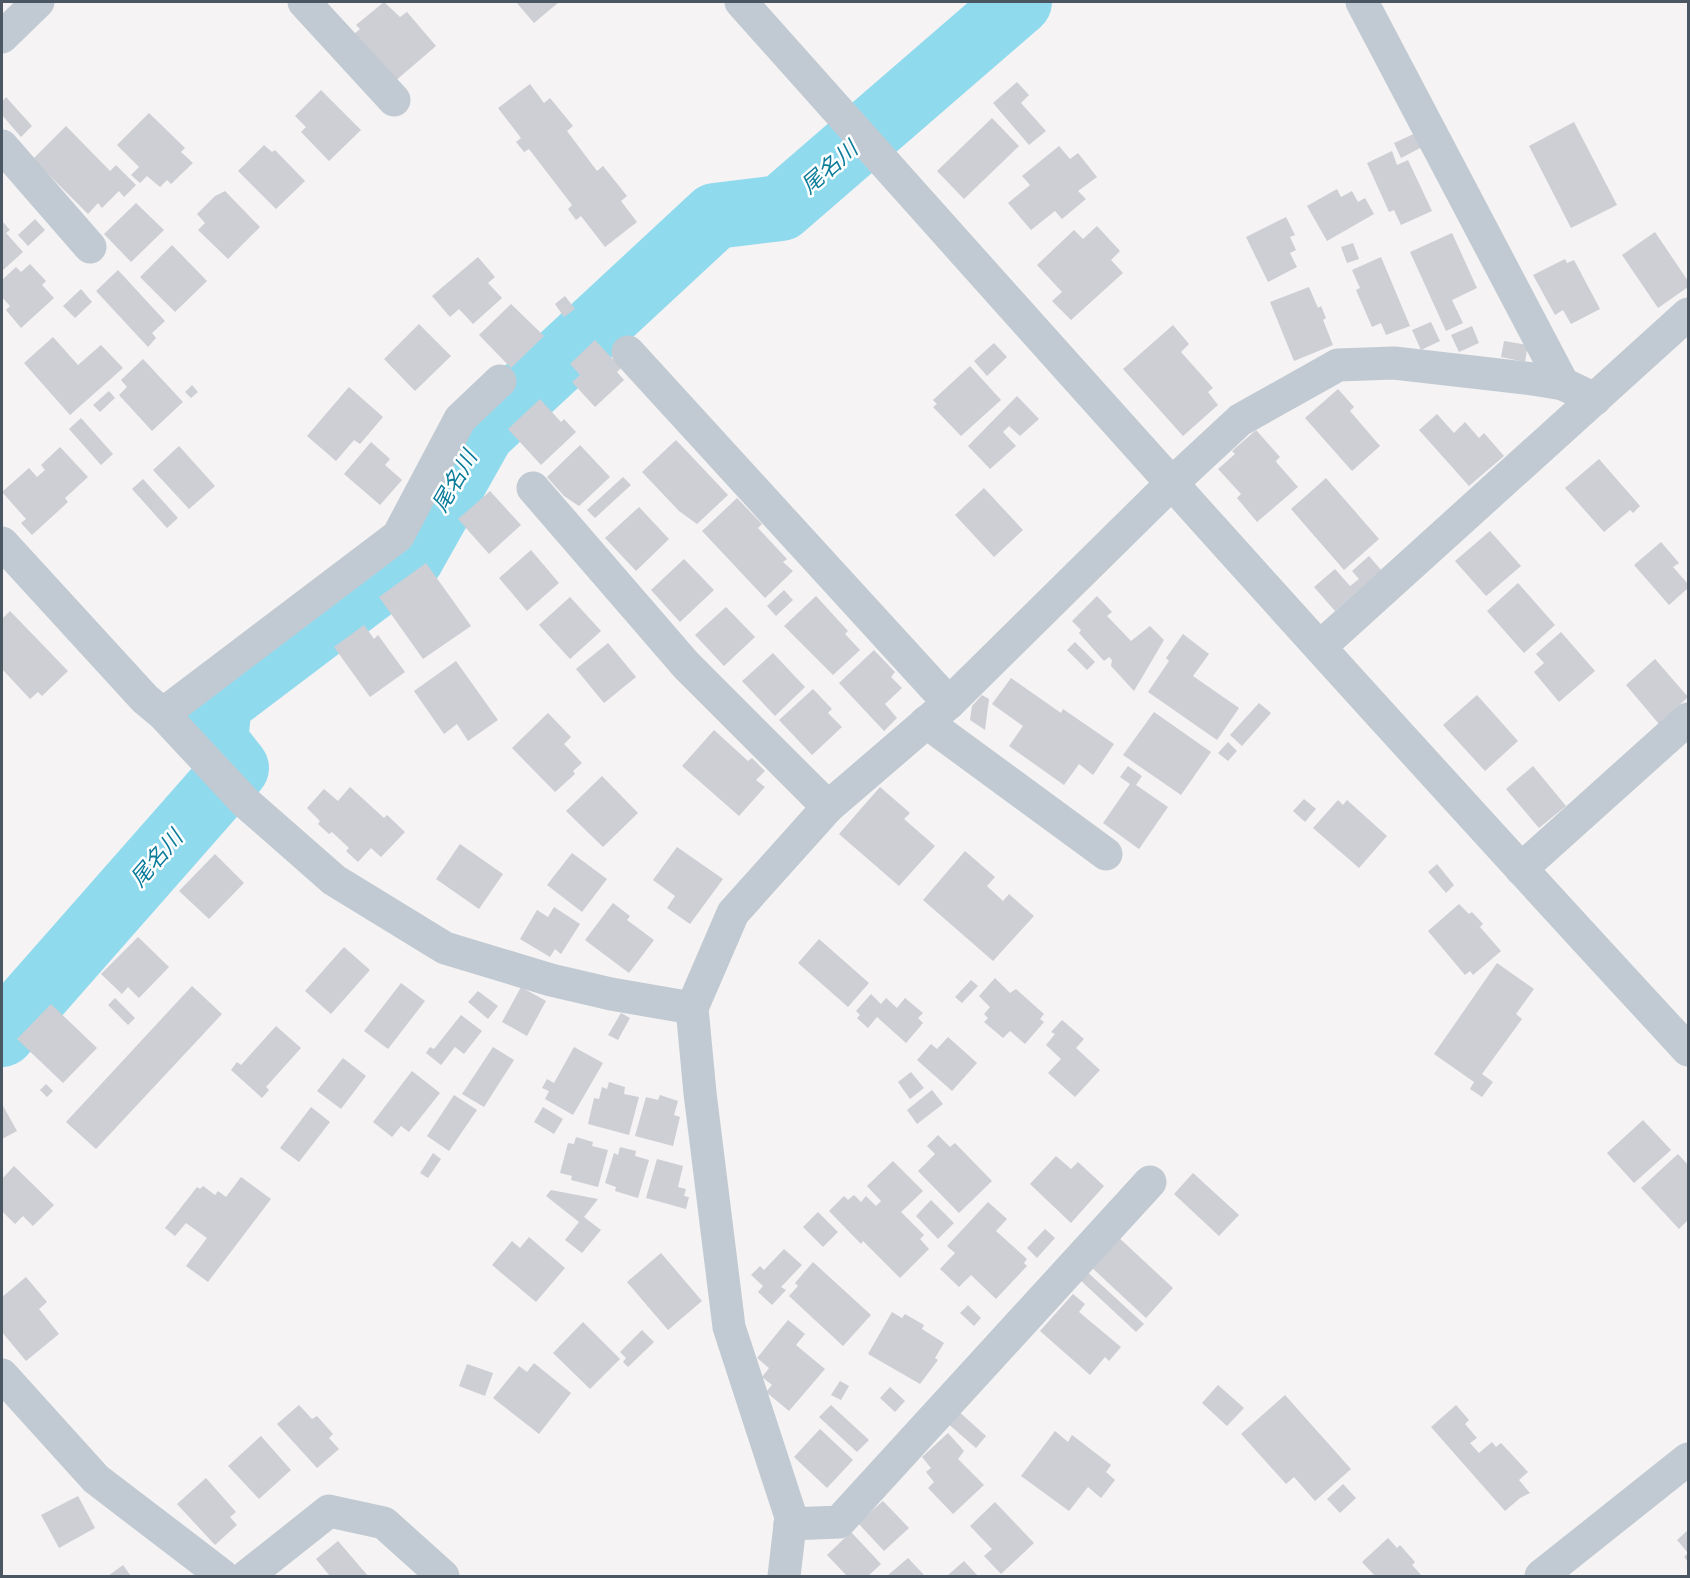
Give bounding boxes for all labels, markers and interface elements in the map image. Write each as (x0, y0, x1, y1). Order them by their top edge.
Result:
water label: 尾名川 (796, 135, 865, 200)
water label: 尾名川 (427, 445, 484, 517)
water label: 尾名川 (125, 824, 190, 893)

